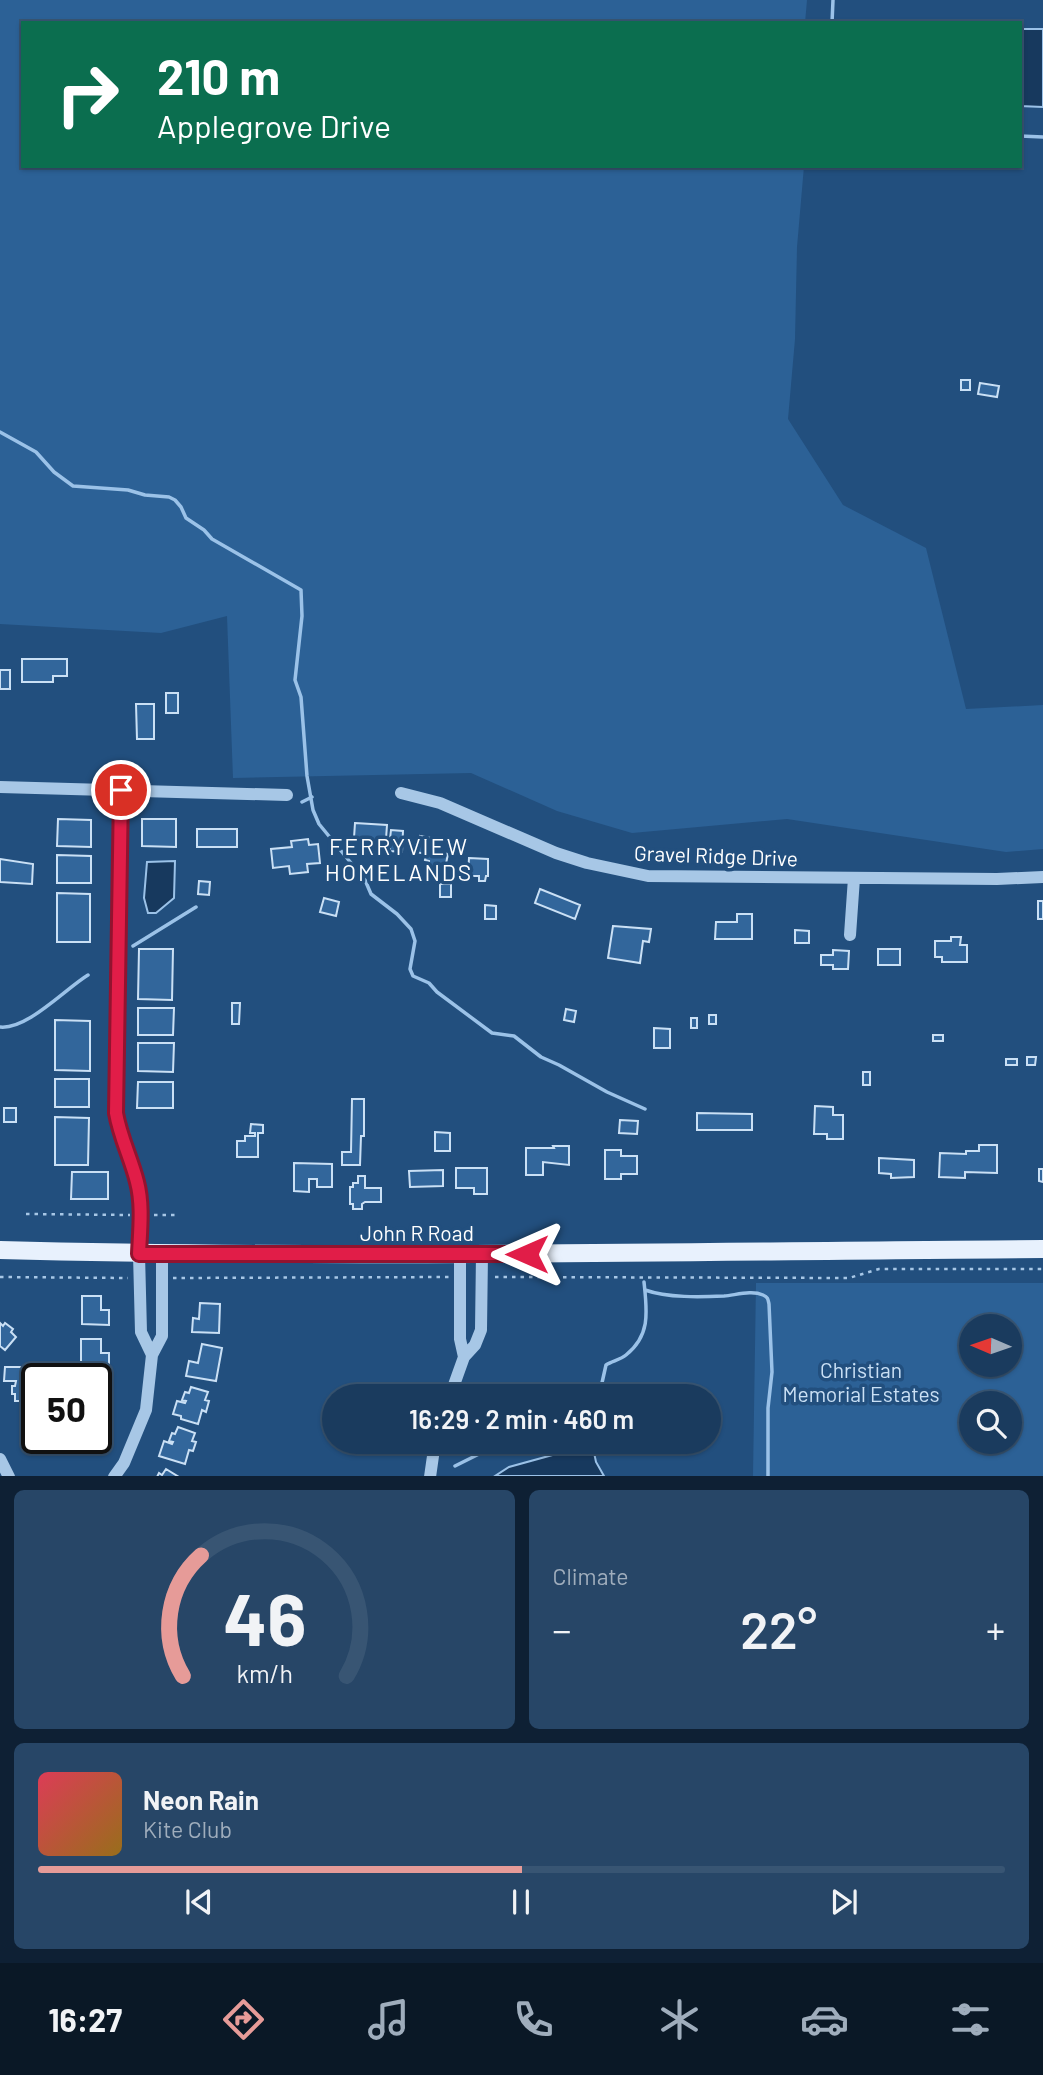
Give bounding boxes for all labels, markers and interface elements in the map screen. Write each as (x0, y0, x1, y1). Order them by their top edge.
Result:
text: 210 m (157, 46, 280, 105)
icon: right (42, 49, 133, 140)
text: Applegrove Drive (157, 106, 391, 144)
pin (91, 760, 151, 820)
icon: arrive (102, 771, 140, 809)
district label: FERRYVIEW HOMELANDS (325, 832, 473, 886)
street label: Gravel Ridge Drive (634, 840, 798, 870)
position arrow (490, 1217, 564, 1291)
street label: John R Road (360, 1220, 474, 1245)
north arrow (959, 1314, 1022, 1377)
map controls (959, 1314, 1022, 1454)
park label: Christian Memorial Estates (782, 1357, 940, 1406)
speed limit sign: 50 (21, 1363, 112, 1454)
button: search (959, 1391, 1022, 1454)
text: 16:29 · 2 min · 460 m (409, 1403, 634, 1434)
text: Climate (553, 1562, 629, 1590)
text: 46 (223, 1573, 306, 1661)
text: 22° (740, 1597, 817, 1659)
text: − (553, 1606, 572, 1652)
text: + (986, 1606, 1005, 1652)
text: km/h (236, 1657, 293, 1687)
text: Neon Rain (143, 1784, 259, 1815)
text: Kite Club (143, 1815, 232, 1843)
icon: previous (180, 1883, 218, 1921)
icon: pause (502, 1883, 540, 1921)
icon: next (825, 1883, 863, 1921)
icon: directions (219, 1995, 268, 2044)
icon: music (364, 1995, 413, 2044)
icon: phone (509, 1995, 558, 2044)
icon: climate (655, 1995, 704, 2044)
icon: car (800, 1995, 849, 2044)
icon: filters (946, 1995, 995, 2044)
text: 16:27 (48, 2000, 122, 2038)

